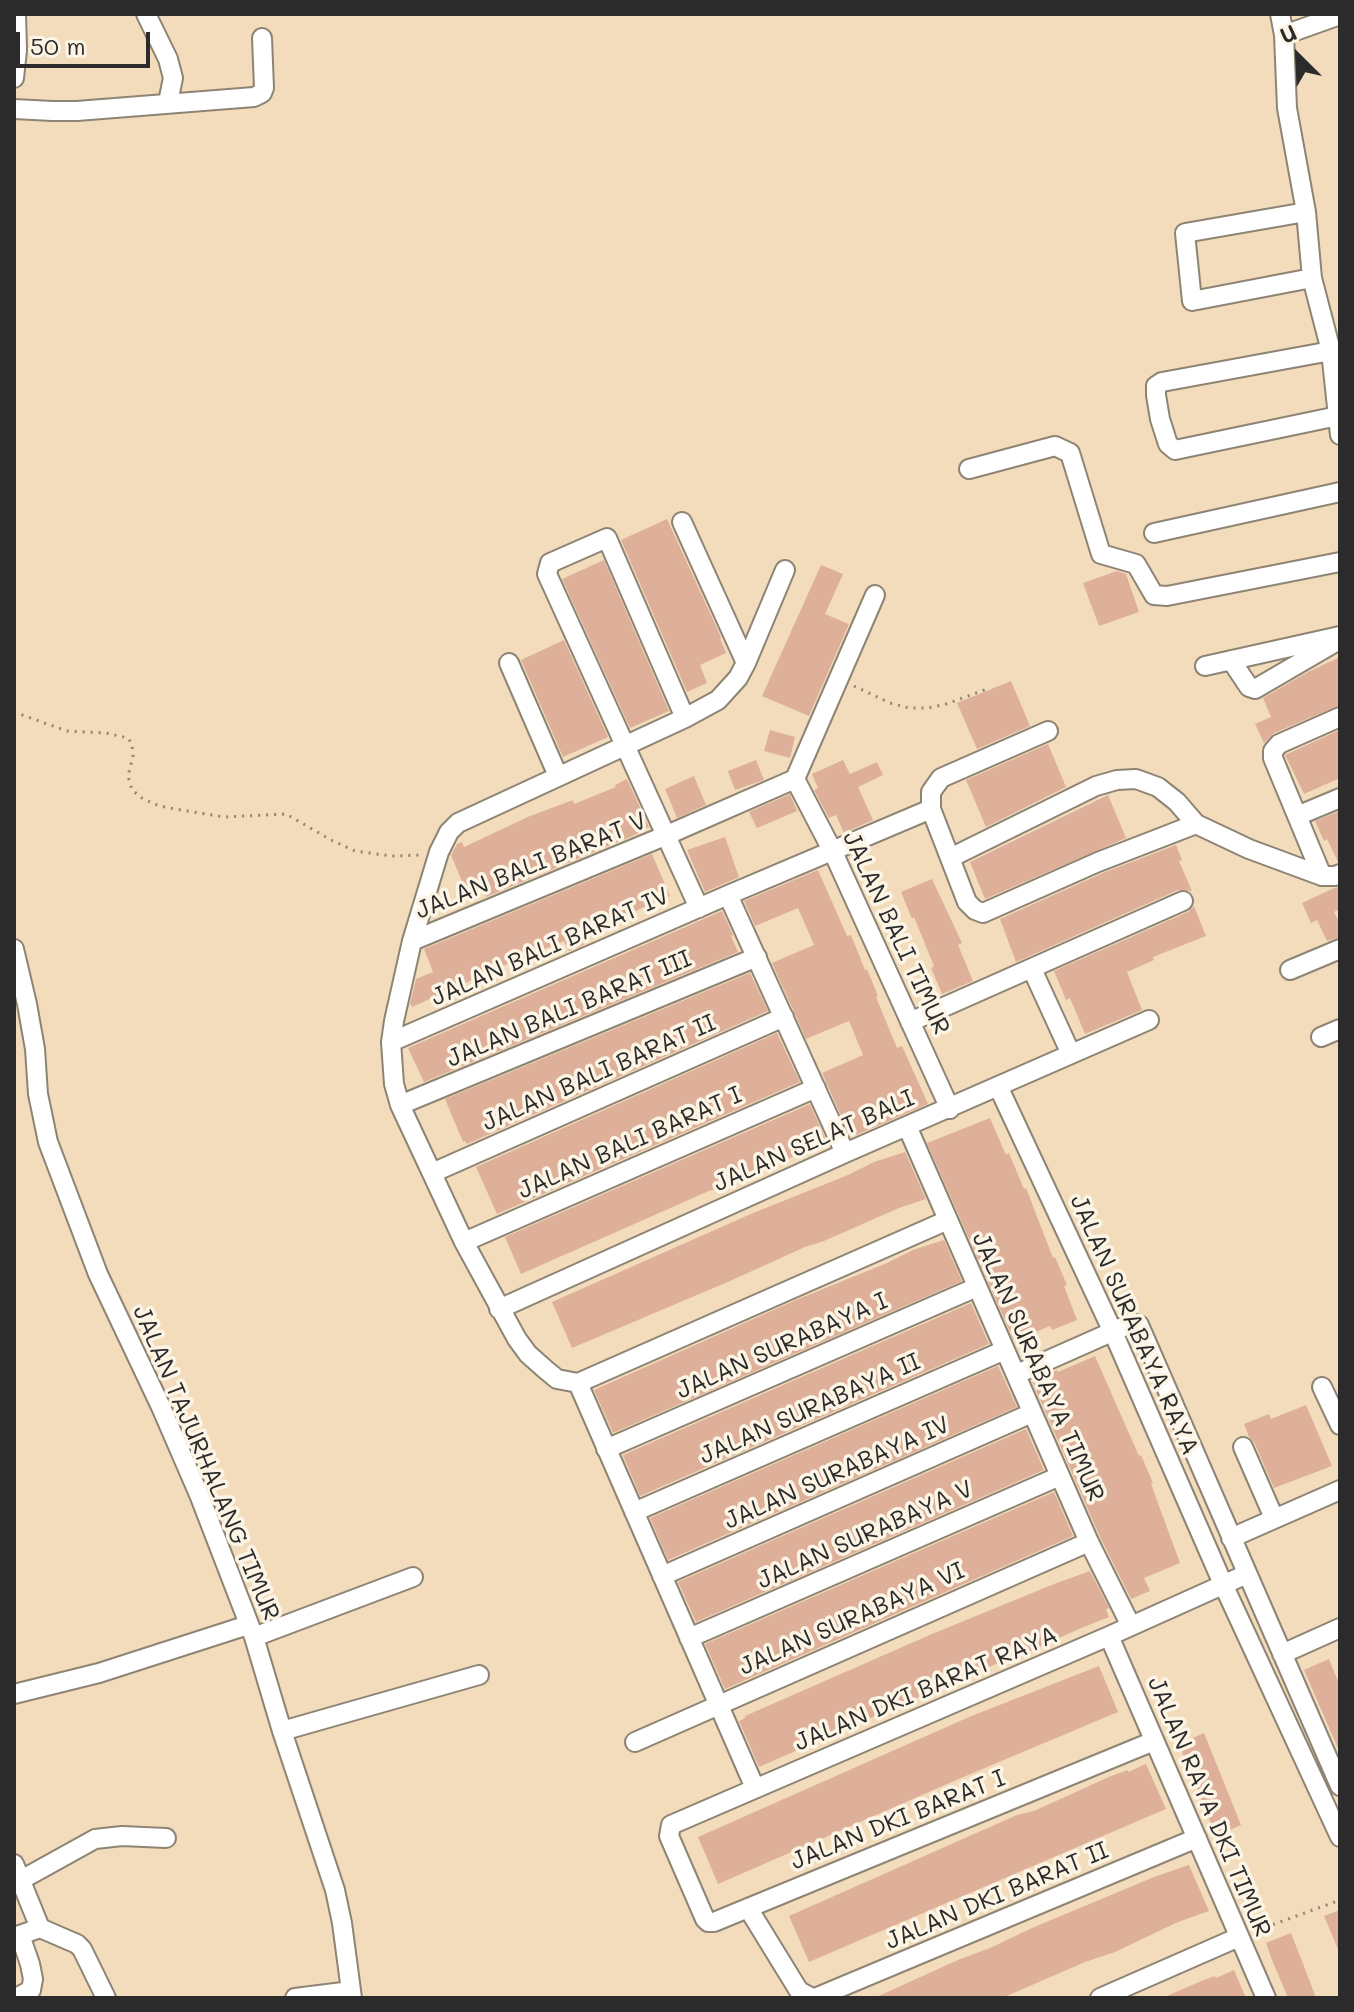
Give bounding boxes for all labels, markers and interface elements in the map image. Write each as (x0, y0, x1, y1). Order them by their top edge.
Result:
scale bar (20, 16, 154, 66)
north arrow (1258, 16, 1338, 96)
text: U (1275, 17, 1301, 50)
text: 50 m (30, 30, 86, 61)
street label: JALAN BALI BARAT V (411, 806, 651, 926)
street label: JALAN BALI TIMUR (836, 827, 956, 1039)
street label: JALAN BALI BARAT IV (427, 882, 673, 1012)
street label: JALAN BALI BARAT III (442, 944, 696, 1074)
street label: JALAN BALI BARAT II (478, 1009, 720, 1137)
street label: JALAN BALI BARAT I (514, 1081, 746, 1205)
street label: JALAN SELAT BALI (709, 1084, 919, 1198)
street label: JALAN SURABAYA RAYA (1064, 1190, 1204, 1460)
street label: JALAN SURABAYA TIMUR (965, 1228, 1111, 1506)
street label: JALAN SURABAYA I (672, 1286, 892, 1406)
street label: JALAN TAJURHALANG TIMUR (126, 1301, 286, 1625)
street label: JALAN SURABAYA II (695, 1347, 925, 1471)
street label: JALAN SURABAYA IV (720, 1410, 954, 1536)
street label: JALAN SURABAYA V (753, 1474, 977, 1596)
street label: JALAN SURABAYA VI (735, 1556, 969, 1682)
street label: JALAN DKI BARAT RAYA (790, 1621, 1062, 1757)
street label: JALAN RAYA DKI TIMUR (1141, 1672, 1277, 1942)
street label: JALAN DKI BARAT I (787, 1764, 1009, 1876)
street label: JALAN DKI BARAT II (881, 1836, 1113, 1956)

